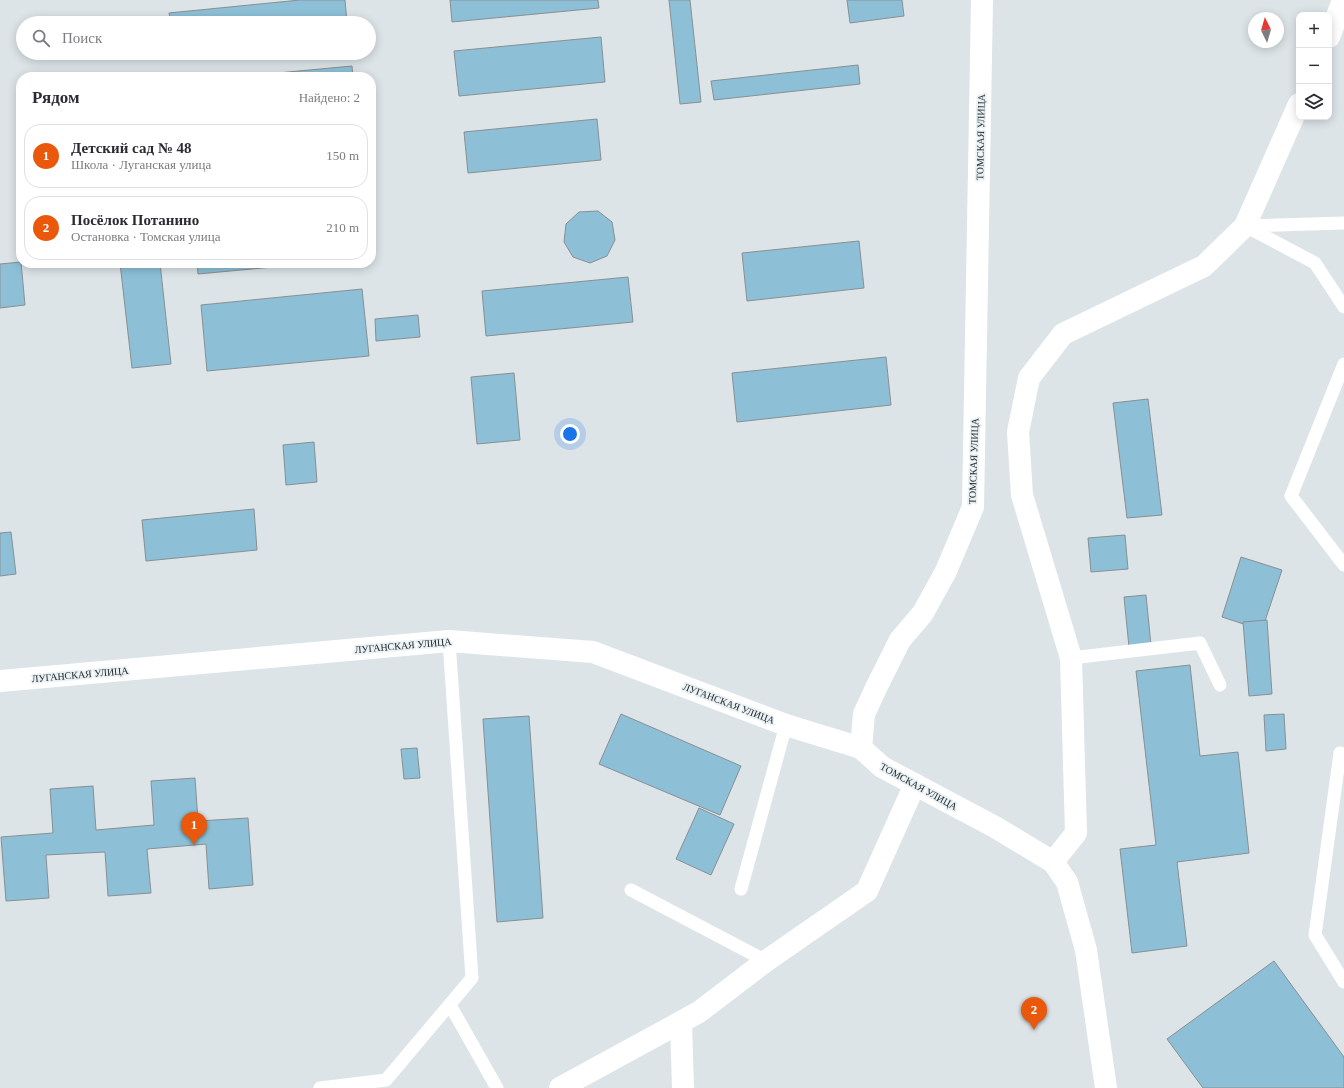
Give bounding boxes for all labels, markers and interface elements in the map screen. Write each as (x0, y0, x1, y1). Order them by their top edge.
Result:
north arrow (1248, 12, 1284, 48)
map controls (1296, 12, 1332, 120)
button: + (1296, 12, 1332, 48)
search box (16, 16, 376, 60)
icon: search (30, 27, 52, 49)
text: Поиск (62, 30, 102, 46)
button: − (1296, 48, 1332, 84)
button: layers (1296, 84, 1332, 120)
text: Рядом (32, 88, 80, 107)
text: Найдено: 2 (299, 90, 360, 105)
street label: ТОМСКАЯ УЛИЦА (974, 93, 987, 180)
text: Детский сад № 48 (71, 140, 192, 156)
text: 1 (43, 148, 49, 163)
text: 150 m (326, 148, 359, 163)
text: Школа · Луганская улица (71, 157, 211, 172)
text: Посёлок Потанино (71, 212, 199, 228)
text: 2 (43, 220, 49, 235)
text: 210 m (326, 220, 359, 235)
text: Остановка · Томская улица (71, 229, 221, 244)
street label: ТОМСКАЯ УЛИЦА (966, 417, 981, 504)
your location (560, 424, 580, 444)
street label: ЛУГАНСКАЯ УЛИЦА (354, 636, 453, 655)
street label: ЛУГАНСКАЯ УЛИЦА (31, 665, 130, 684)
street label: ЛУГАНСКАЯ УЛИЦА (682, 681, 777, 726)
street label: ТОМСКАЯ УЛИЦА (878, 761, 960, 813)
pin: 1 (181, 812, 207, 845)
pin: 2 (1021, 997, 1047, 1030)

